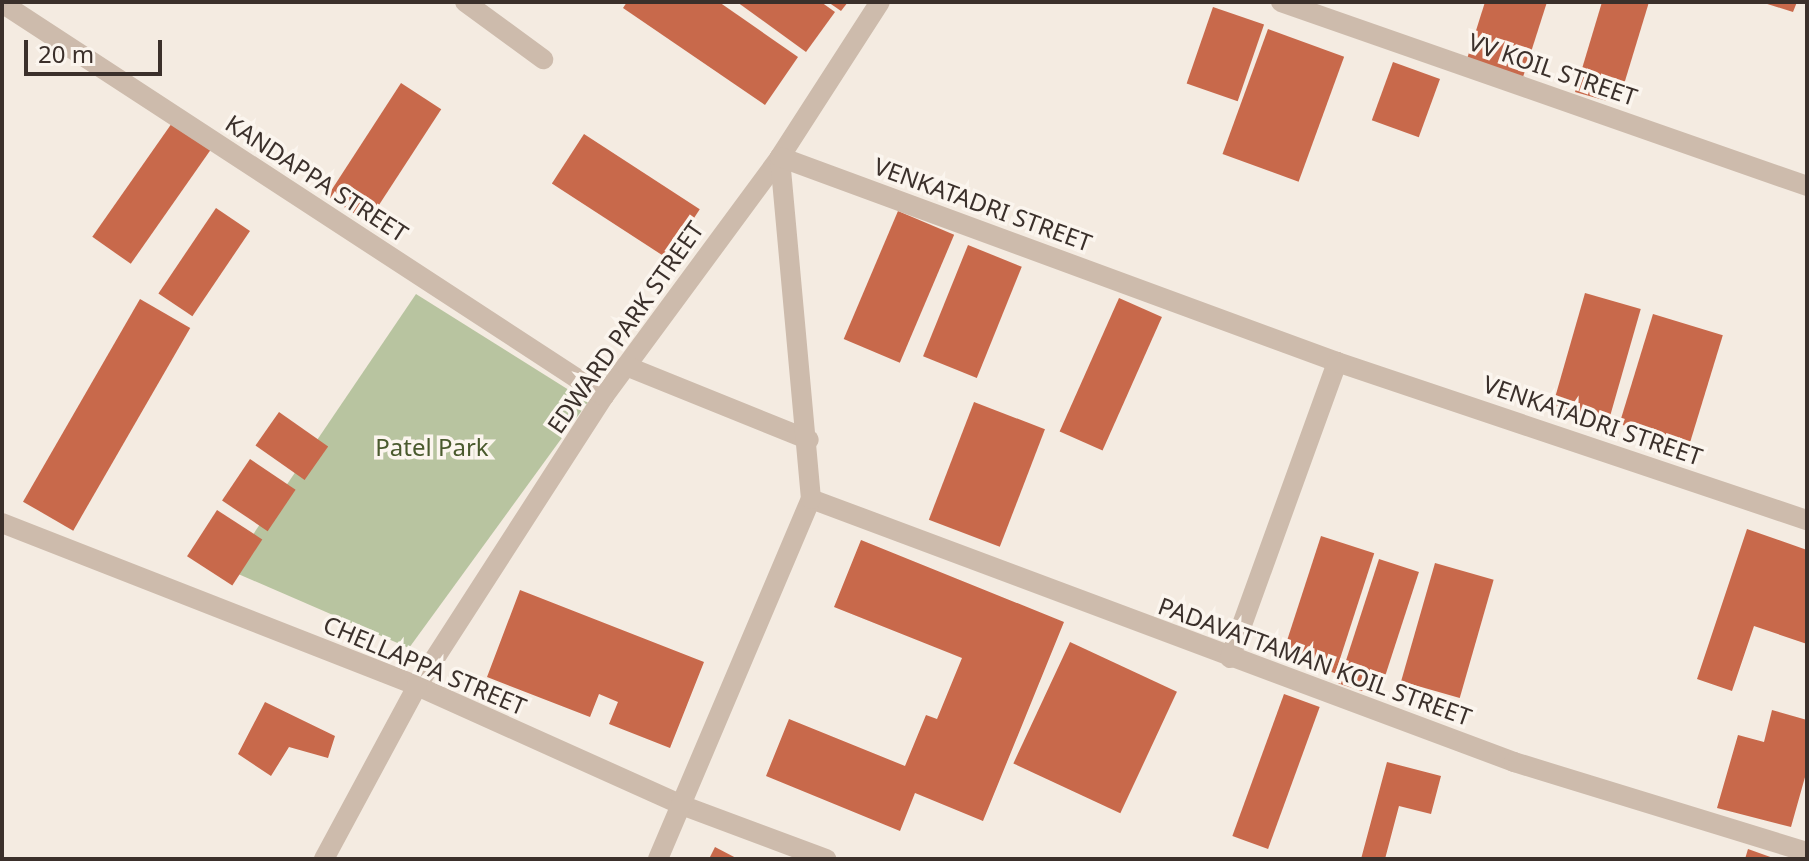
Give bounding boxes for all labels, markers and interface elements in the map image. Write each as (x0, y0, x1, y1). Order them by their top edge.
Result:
scale bar (28, 24, 166, 74)
street label: VV KOIL STREET (1465, 27, 1641, 111)
text: 20 m (38, 37, 94, 70)
street label: KANDAPPA STREET (220, 108, 414, 248)
street label: VENKATADRI STREET (870, 151, 1096, 257)
street label: EDWARD PARK STREET (541, 215, 709, 439)
street label: VENKATADRI STREET (1480, 369, 1706, 471)
park label: Patel Park (375, 433, 489, 461)
street label: PADAVATTAMAN KOIL STREET (1154, 591, 1476, 731)
street label: CHELLAPPA STREET (319, 609, 531, 721)

